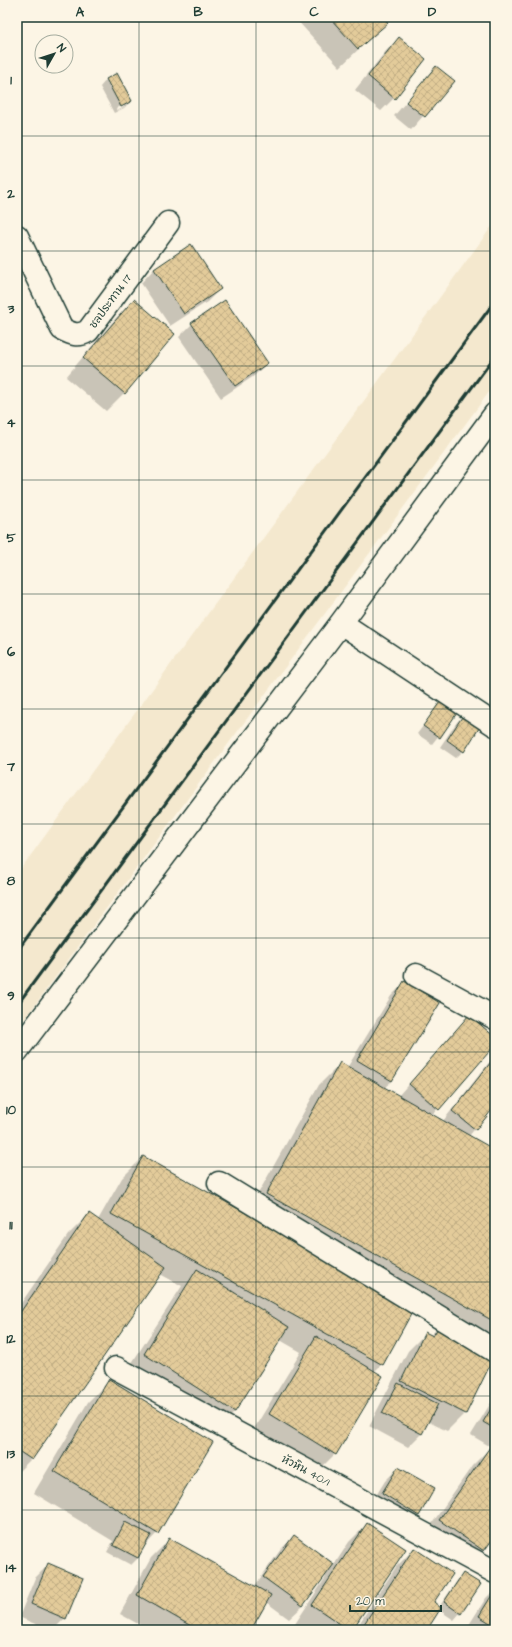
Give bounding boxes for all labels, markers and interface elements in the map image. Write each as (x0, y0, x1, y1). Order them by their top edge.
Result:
text: A (76, 3, 85, 21)
text: B (193, 3, 203, 21)
text: C (309, 3, 319, 21)
text: D (428, 3, 437, 21)
north arrow (34, 34, 74, 74)
text: N (53, 41, 69, 55)
text: 1 (10, 71, 12, 89)
text: 2 (6, 185, 15, 203)
street label: ชลประทาน 17 (85, 271, 135, 332)
text: 3 (7, 300, 15, 318)
text: 4 (7, 414, 16, 432)
text: 5 (6, 529, 16, 547)
text: 6 (7, 643, 16, 661)
text: 7 (6, 758, 16, 776)
text: 8 (7, 872, 16, 890)
text: 9 (7, 987, 15, 1005)
text: 10 (6, 1101, 17, 1119)
text: 11 (9, 1216, 13, 1234)
text: 12 (6, 1330, 16, 1348)
text: 13 (7, 1445, 16, 1463)
street label: หัวหิน 40/1 (279, 1451, 333, 1490)
text: 14 (6, 1559, 16, 1577)
scale bar (350, 1587, 441, 1613)
text: 20 m (356, 1593, 385, 1610)

